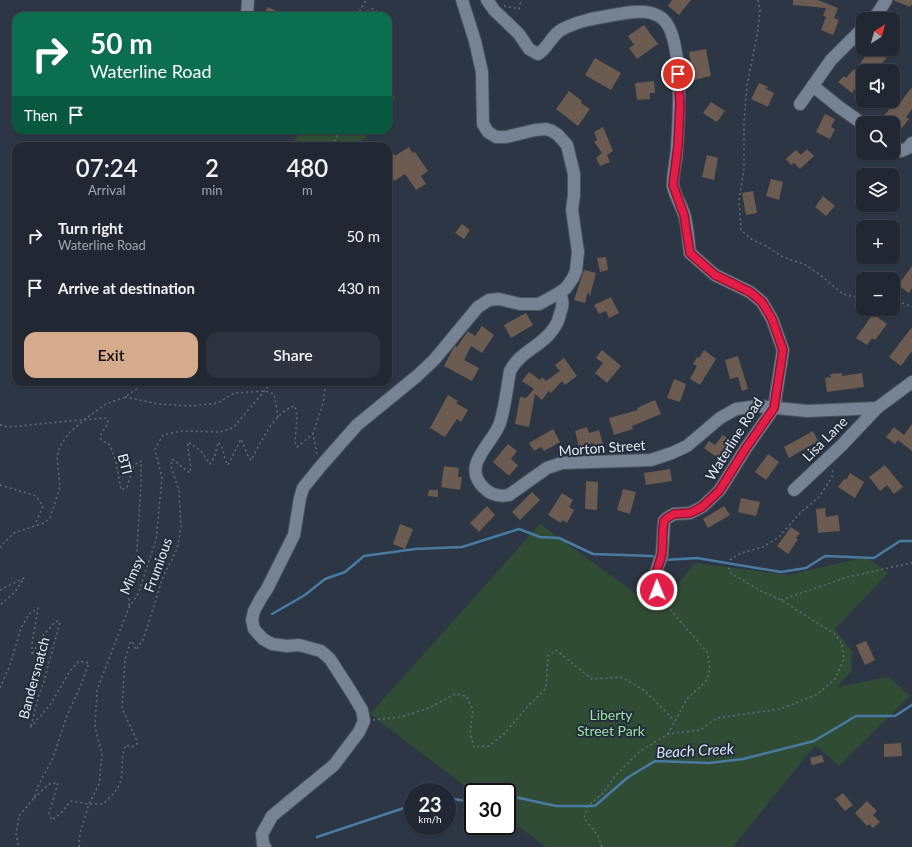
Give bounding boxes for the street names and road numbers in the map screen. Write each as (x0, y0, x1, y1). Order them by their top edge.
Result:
street label: Waterline Road (701, 394, 766, 483)
street label: Lisa Lane (799, 413, 851, 465)
street label: Morton Street (558, 436, 646, 459)
street label: BTI (115, 452, 136, 476)
street label: Frumious (140, 535, 175, 594)
street label: Mimsy (116, 552, 148, 597)
street label: Bandersnatch (14, 635, 53, 721)

